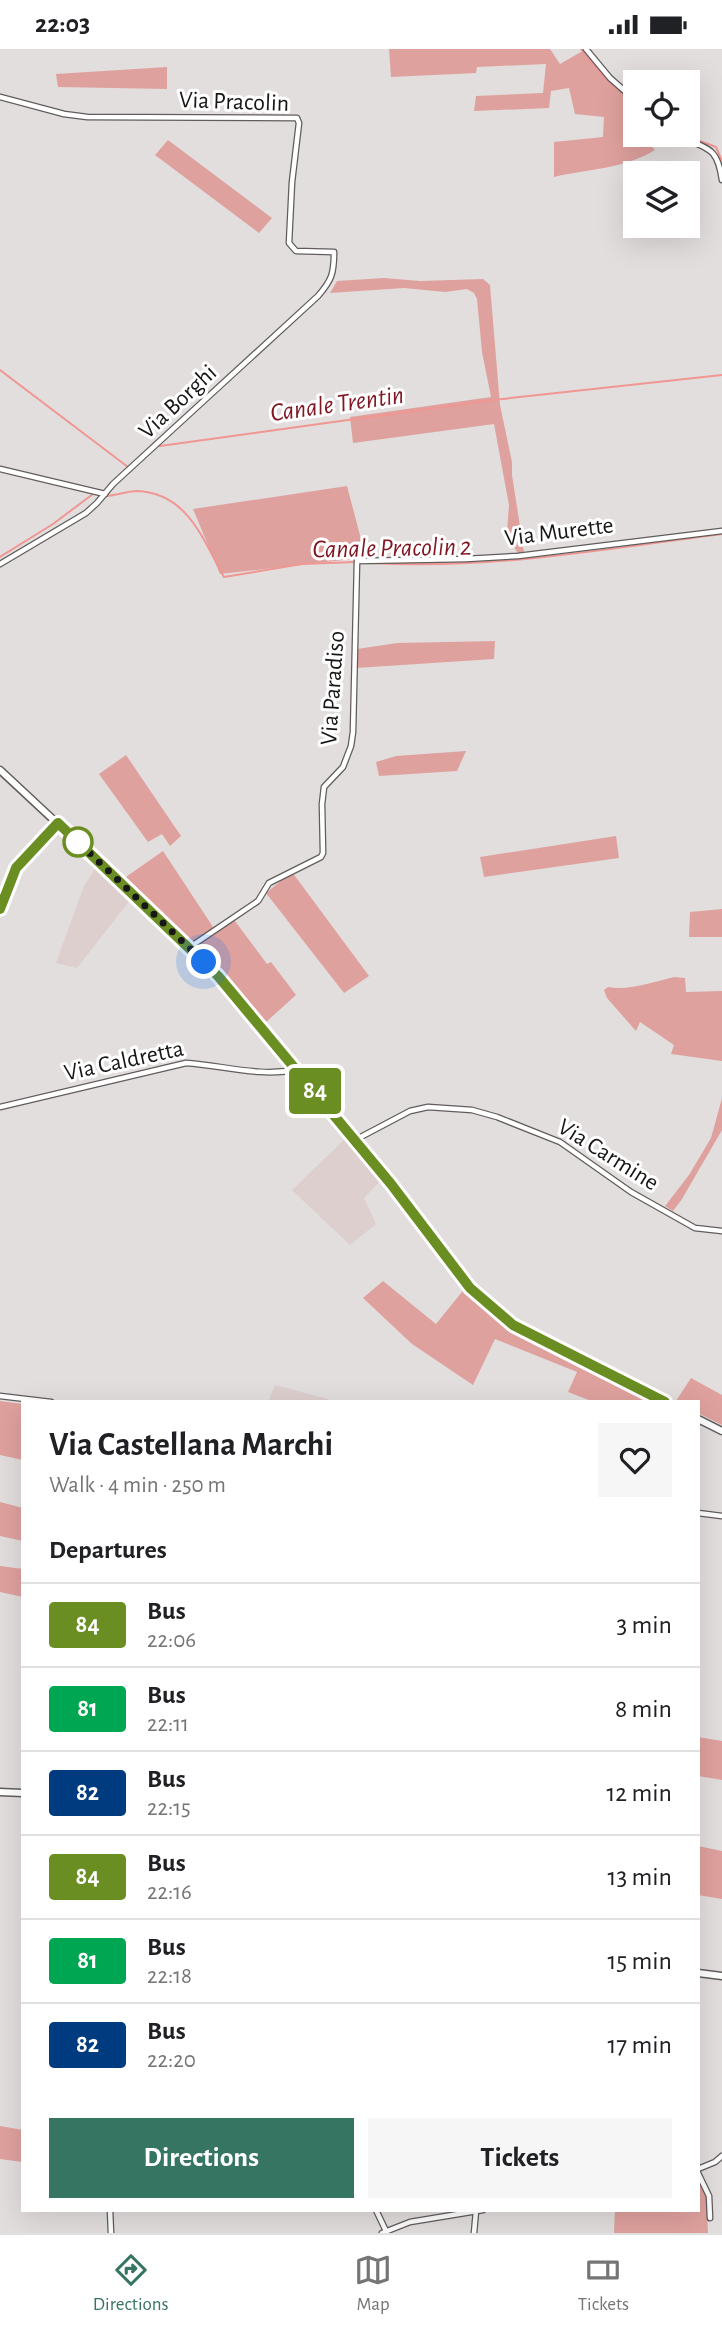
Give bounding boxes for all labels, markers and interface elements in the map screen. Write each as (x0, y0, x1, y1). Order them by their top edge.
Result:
text: 22:03 (35, 11, 90, 37)
map controls (623, 70, 700, 238)
button: locate (623, 70, 700, 147)
street label: Via Pracolin (178, 88, 290, 116)
button: layers (623, 161, 700, 238)
street label: Via Borghi (135, 360, 221, 444)
water label: Canale Trentin (268, 382, 406, 426)
street label: Via Murette (503, 513, 615, 551)
water label: Canale Pracolin 2 (312, 534, 472, 562)
street label: Via Paradiso (317, 630, 349, 746)
unlabelled marker (63, 827, 93, 857)
your location (186, 944, 221, 979)
street label: Via Caldretta (62, 1037, 186, 1085)
line badge: 84 (284, 1068, 346, 1114)
text: 84 (303, 1079, 327, 1103)
street label: Via Carmine (553, 1115, 663, 1195)
button: heart (598, 1423, 672, 1497)
text: Via Castellana Marchi (49, 1429, 333, 1462)
text: Walk · 4 min · 250 m (49, 1474, 226, 1497)
text: Departures (49, 1537, 167, 1563)
text: Bus (147, 1598, 186, 1624)
text: 3 min (616, 1612, 672, 1638)
text: 84 (76, 1613, 99, 1637)
text: 22:06 (147, 1629, 196, 1652)
text: Bus (147, 1682, 186, 1708)
text: 8 min (615, 1696, 672, 1722)
text: 81 (77, 1697, 98, 1721)
text: 22:11 (147, 1713, 189, 1736)
text: Bus (147, 1766, 186, 1792)
text: 12 min (606, 1780, 672, 1806)
text: 82 (76, 1781, 99, 1805)
text: 22:15 (147, 1797, 191, 1820)
text: Bus (147, 1850, 186, 1876)
text: 13 min (608, 1864, 672, 1890)
text: 84 (76, 1865, 99, 1889)
text: 22:16 (147, 1881, 192, 1904)
text: Bus (147, 1934, 186, 1960)
text: 15 min (607, 1948, 672, 1974)
text: 81 (77, 1949, 98, 1973)
text: 22:18 (147, 1965, 192, 1988)
text: Bus (147, 2018, 186, 2044)
text: 17 min (607, 2032, 672, 2058)
text: 82 (76, 2033, 99, 2057)
text: 22:20 (147, 2049, 196, 2072)
button: Directions (49, 2118, 354, 2198)
button: Tickets (368, 2118, 672, 2198)
tab: Directions (93, 2251, 169, 2316)
tab: Map (354, 2251, 392, 2316)
tab: Tickets (578, 2251, 629, 2316)

